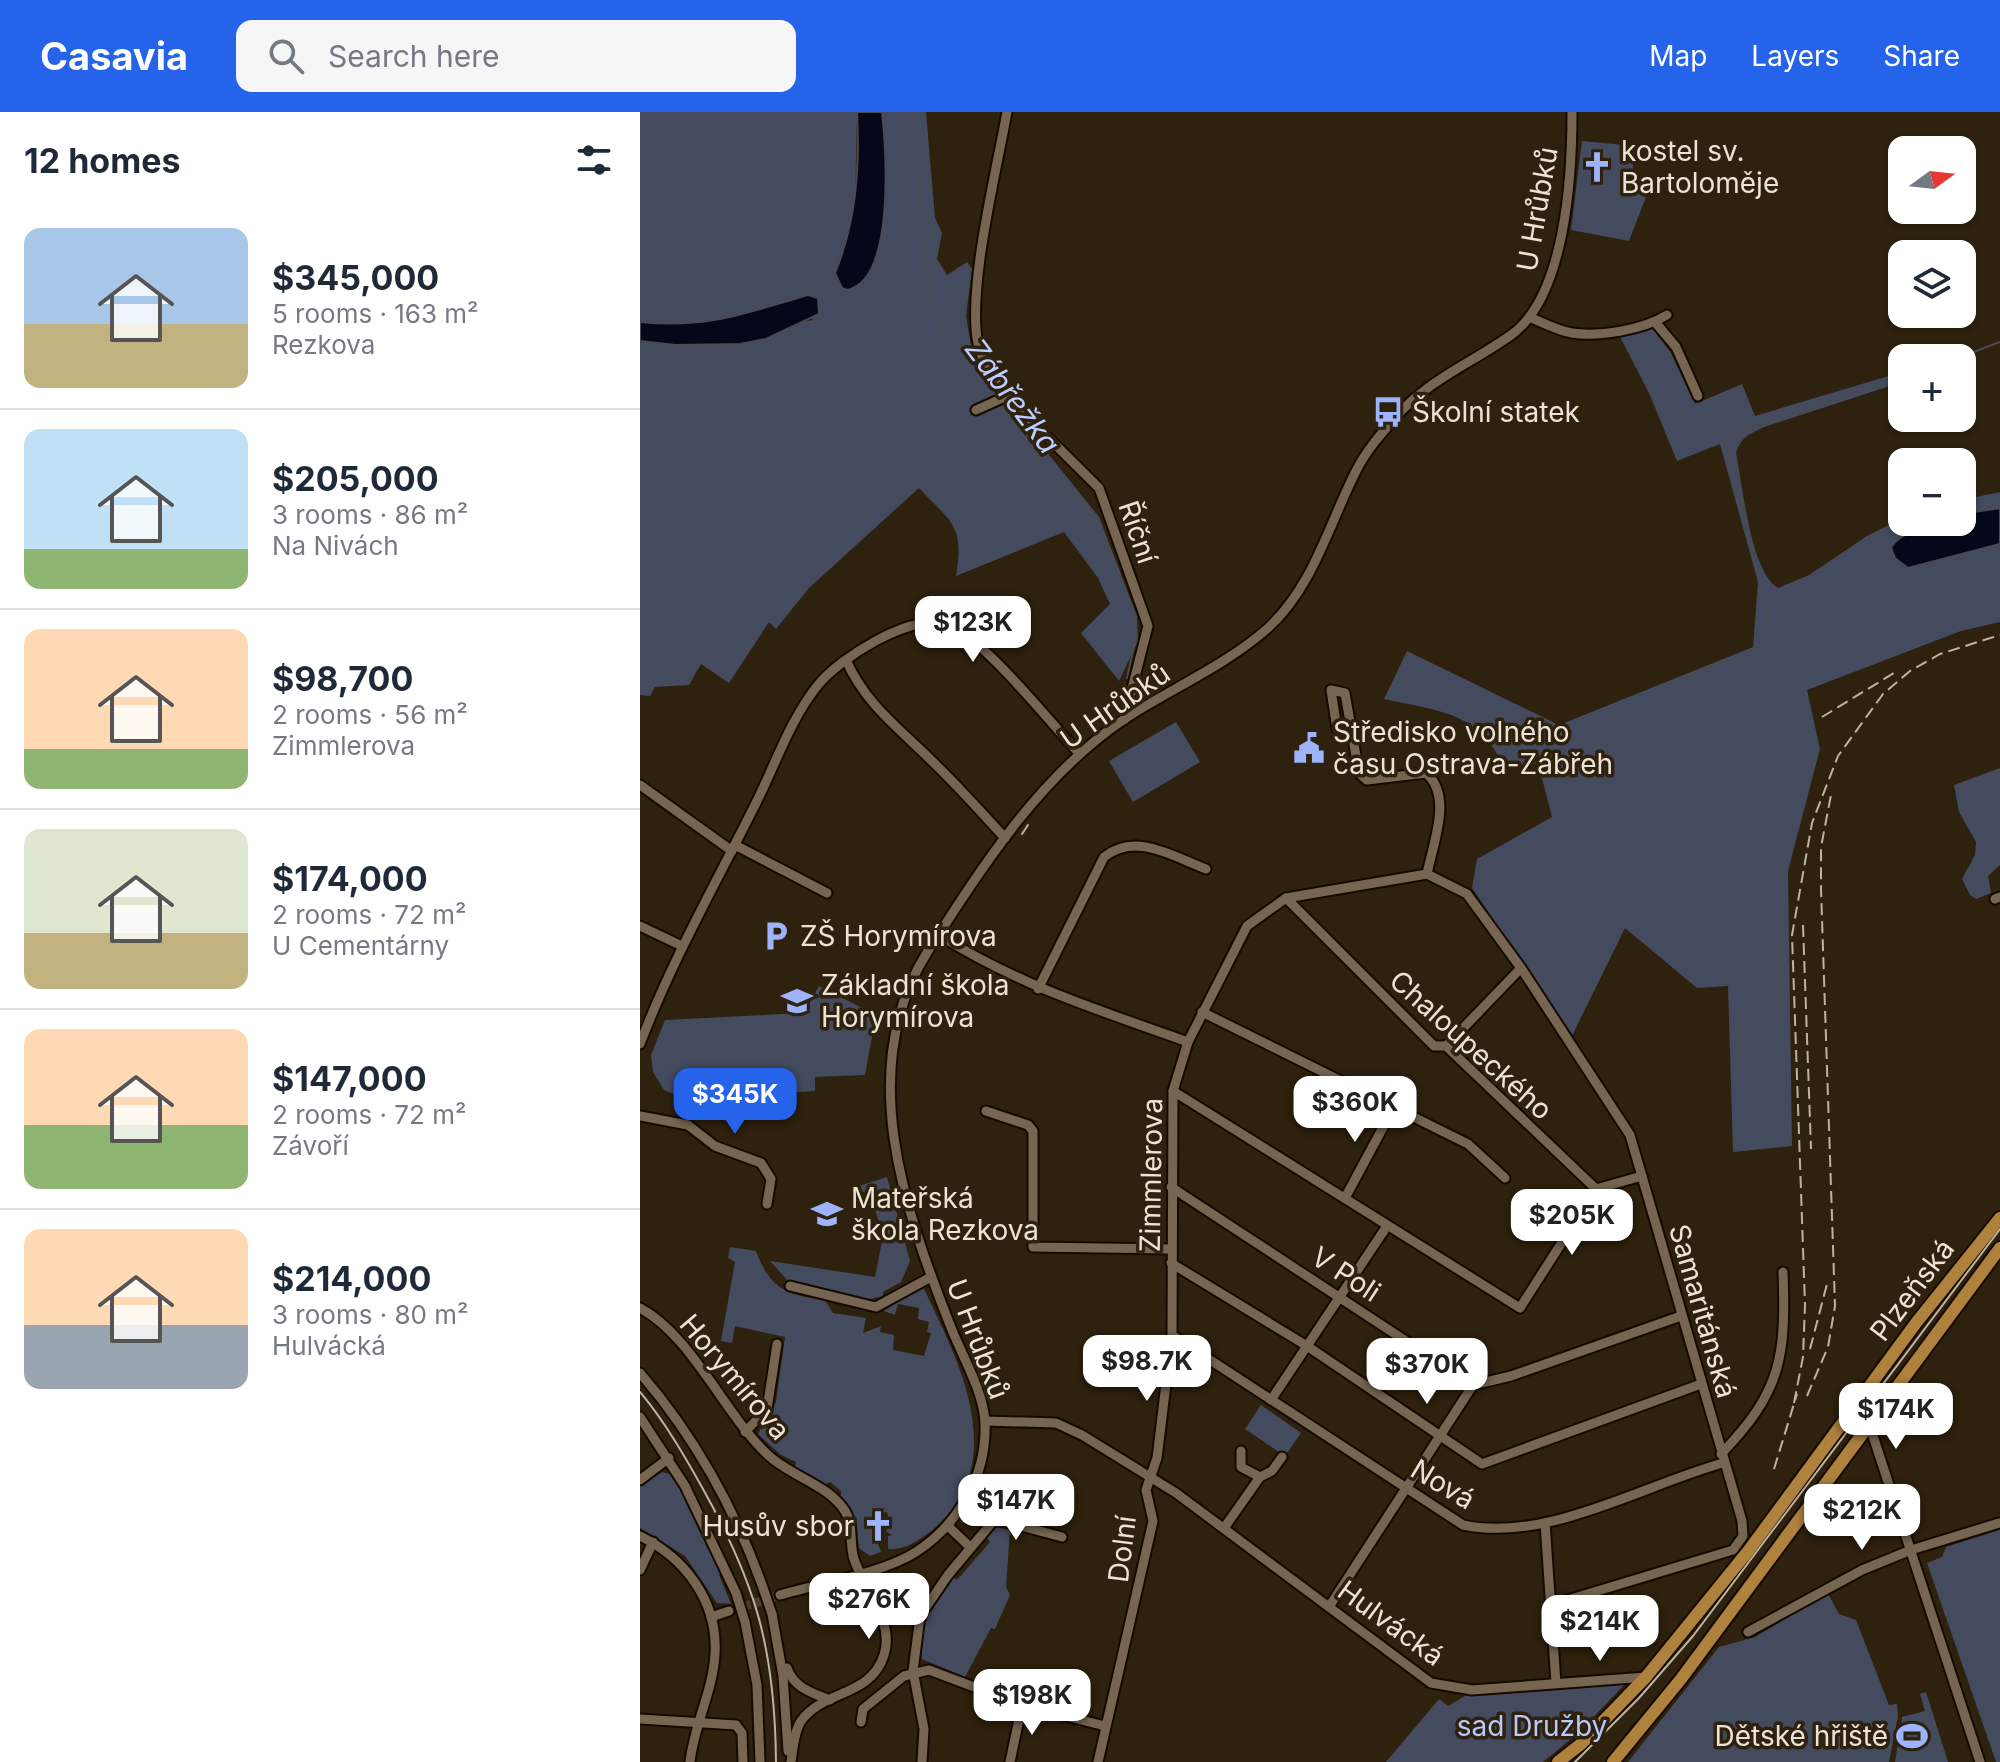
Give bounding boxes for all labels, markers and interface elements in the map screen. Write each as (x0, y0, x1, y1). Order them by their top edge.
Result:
search box (236, 20, 796, 92)
text: Casavia (40, 33, 188, 79)
icon: search (264, 34, 308, 78)
text: Search here (328, 38, 500, 74)
text: Map (1649, 39, 1707, 73)
text: Layers (1751, 39, 1839, 73)
text: Share (1883, 39, 1960, 73)
place label: kostel sv. Bartoloměje (1621, 134, 1779, 200)
north arrow (1888, 136, 1976, 224)
map controls (1888, 136, 1976, 536)
icon: filters (572, 138, 616, 182)
text: 12 homes (24, 140, 180, 181)
street label: U Hrůbků (1509, 144, 1565, 274)
church icon: kostel sv. Bartoloměje (1580, 150, 1614, 184)
button: layers (1888, 240, 1976, 328)
text: $345,000 (272, 257, 439, 298)
icon: home (88, 260, 184, 356)
text: 5 rooms · 163 m² (272, 298, 479, 329)
text: Rezkova (272, 329, 375, 360)
water label: Zábřežka (958, 332, 1068, 460)
button: + (1888, 344, 1976, 432)
bus stop icon: Školní statek (1371, 395, 1405, 429)
place label: Školní statek (1412, 395, 1580, 429)
button: − (1888, 448, 1976, 536)
text: $205,000 (272, 458, 439, 499)
icon: home (88, 461, 184, 557)
street label: Říční (1111, 496, 1165, 568)
text: 3 rooms · 86 m² (272, 499, 468, 530)
text: Na Nivách (272, 530, 399, 561)
pin: $123K (917, 596, 1029, 664)
text: $123K (933, 606, 1013, 637)
street label: U Hrůbků (1054, 656, 1176, 756)
text: $98,700 (272, 658, 413, 699)
icon: home (88, 661, 184, 757)
text: 2 rooms · 56 m² (272, 699, 468, 730)
place label: Středisko volného času Ostrava-Zábřeh (1333, 715, 1613, 781)
text: Zimmlerova (272, 730, 415, 761)
public building icon: Středisko volného času Ostrava-Zábřeh (1292, 731, 1326, 765)
text: $174,000 (272, 858, 428, 899)
icon: home (88, 861, 184, 957)
text: 2 rooms · 72 m² (272, 899, 466, 930)
parking icon: ZŠ Horymírova (759, 919, 793, 953)
place label: ZŠ Horymírova (800, 919, 997, 953)
text: U Cementárny (272, 930, 449, 961)
street label: Chaloupeckého (1383, 963, 1559, 1127)
place label: Základní škola Horymírova (821, 968, 1009, 1034)
school or university icon: Základní škola Horymírova (780, 984, 814, 1018)
text: $147,000 (272, 1058, 427, 1099)
icon: home (88, 1061, 184, 1157)
pin: $345K (679, 1068, 791, 1136)
pin: $360K (1299, 1076, 1411, 1144)
text: $345K (692, 1078, 778, 1109)
text: $360K (1312, 1086, 1398, 1117)
street label: Zimmlerova (1133, 1098, 1169, 1252)
text: 2 rooms · 72 m² (272, 1099, 466, 1130)
text: Závoří (272, 1130, 349, 1161)
place label: Mateřská škola Rezkova (851, 1181, 1039, 1247)
pin: $205K (1516, 1189, 1628, 1257)
school or university icon: Mateřská škola Rezkova (810, 1197, 844, 1231)
text: $205K (1529, 1199, 1615, 1230)
street label: Samaritánská (1662, 1220, 1744, 1402)
street label: Plzeňská (1863, 1232, 1961, 1348)
street label: V Poli (1305, 1239, 1387, 1309)
text: $214,000 (272, 1258, 431, 1299)
icon: home (88, 1261, 184, 1357)
street label: U Hrůbků (940, 1274, 1016, 1404)
text: 3 rooms · 80 m² (272, 1299, 469, 1330)
street label: Horymírova (673, 1307, 797, 1447)
text: Hulvácká (272, 1330, 386, 1361)
pin: $98.7K (1082, 1335, 1212, 1403)
pin: $370K (1371, 1338, 1483, 1406)
text: $98.7K (1101, 1345, 1193, 1376)
text: $370K (1385, 1348, 1469, 1379)
pin: $174K (1840, 1383, 1952, 1451)
text: $174K (1857, 1393, 1935, 1424)
street label: Nová (1405, 1452, 1481, 1516)
pin: $147K (960, 1474, 1072, 1542)
text: $147K (976, 1484, 1056, 1515)
pin: $212K (1806, 1484, 1918, 1552)
text: $212K (1822, 1494, 1902, 1525)
place label: Husův sbor (702, 1509, 854, 1543)
church icon: Husův sbor (861, 1509, 895, 1543)
street label: Dolní (1101, 1513, 1143, 1584)
pin: $276K (813, 1573, 925, 1641)
street label: Hulvácká (1331, 1573, 1451, 1673)
text: $276K (827, 1583, 911, 1614)
pin: $214K (1544, 1595, 1656, 1663)
text: $214K (1560, 1605, 1640, 1636)
pin: $198K (976, 1669, 1088, 1737)
text: $198K (992, 1679, 1072, 1710)
park label: sad Družby (1457, 1709, 1607, 1743)
place label: Dětské hřiště (1715, 1719, 1888, 1753)
sports icon: Dětské hřiště (1895, 1719, 1929, 1753)

